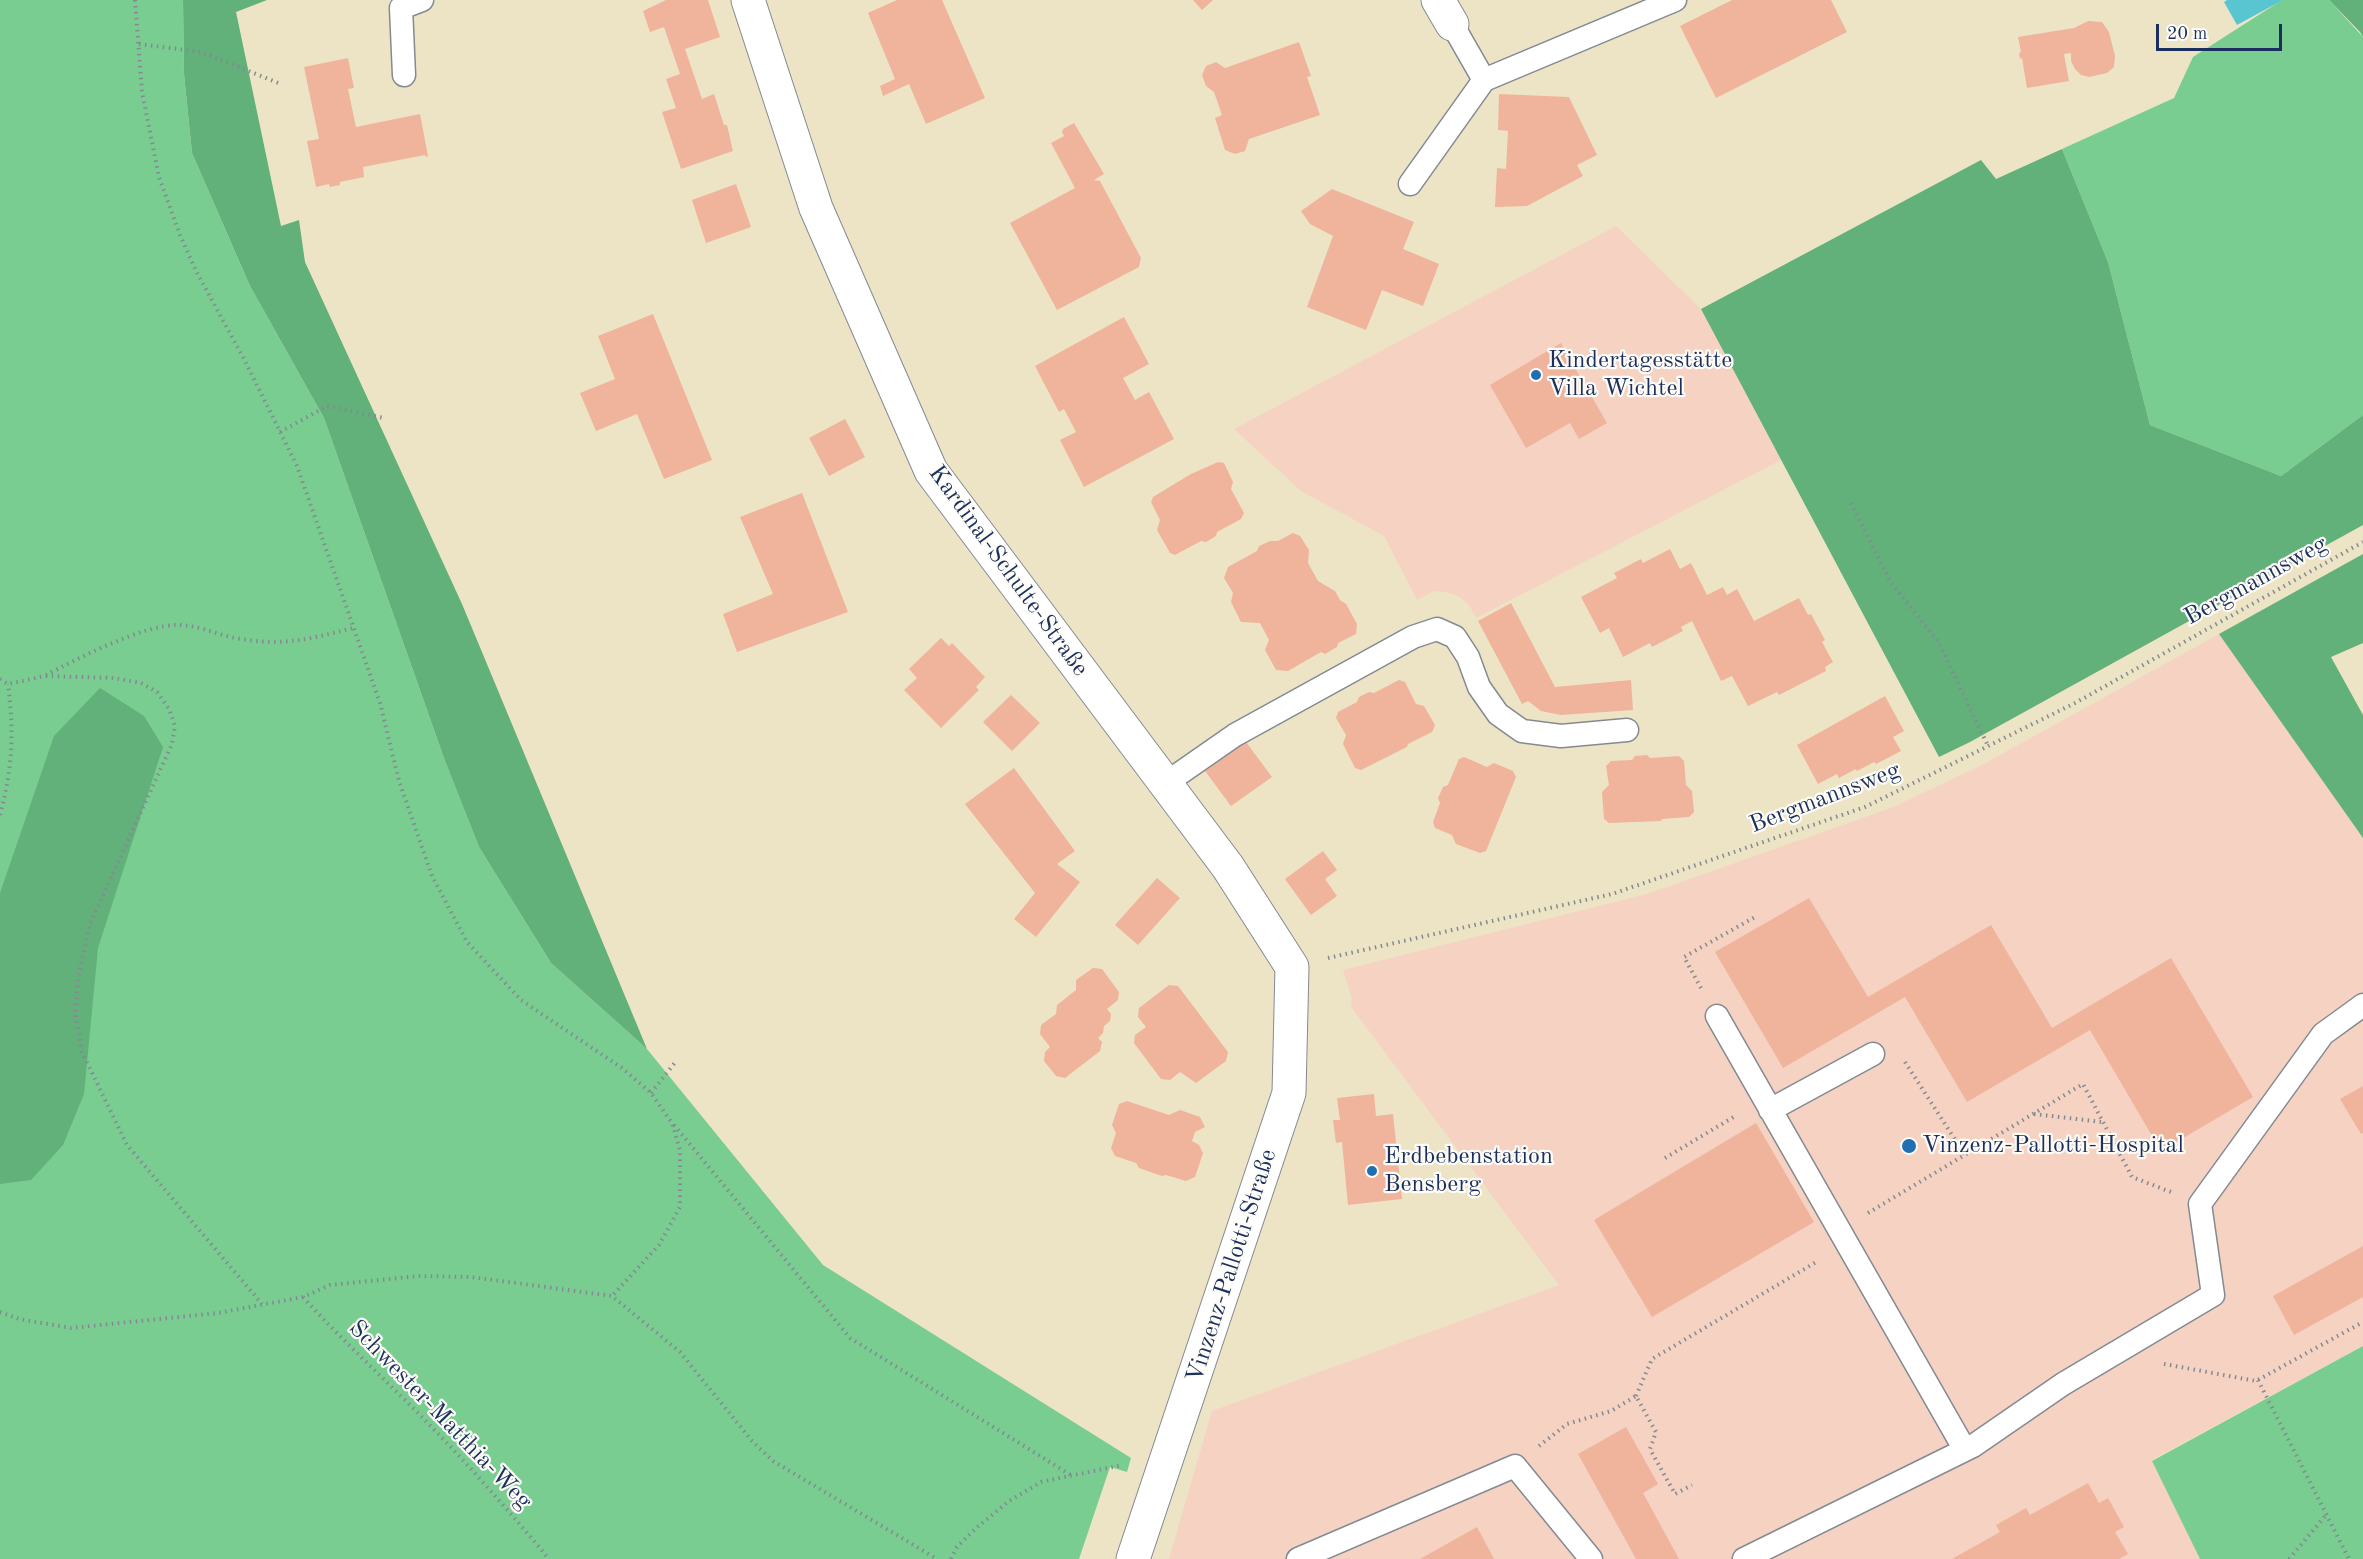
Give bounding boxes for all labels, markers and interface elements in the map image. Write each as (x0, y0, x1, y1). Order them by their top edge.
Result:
scale bar (2159, 12, 2285, 50)
text: 20 m (2167, 25, 2207, 43)
place label: Kindertagesstätte Villa Wichtel (1548, 347, 1732, 403)
marker: Kindertagesstätte Villa Wichtel (1529, 368, 1543, 382)
street label: Kardinal-Schulte-Straße (922, 460, 1094, 682)
street label: Bergmannsweg (2179, 530, 2333, 632)
street label: Bergmannsweg (1746, 756, 1904, 840)
place label: Vinzenz-Pallotti-Hospital (1922, 1132, 2184, 1160)
marker: Vinzenz-Pallotti-Hospital (1900, 1137, 1918, 1155)
place label: Erdbebenstation Bensberg (1384, 1143, 1553, 1199)
street label: Vinzenz-Pallotti-Straße (1181, 1146, 1283, 1386)
marker: Erdbebenstation Bensberg (1365, 1164, 1379, 1178)
street label: Schwester-Matthia-Weg (342, 1314, 538, 1516)

